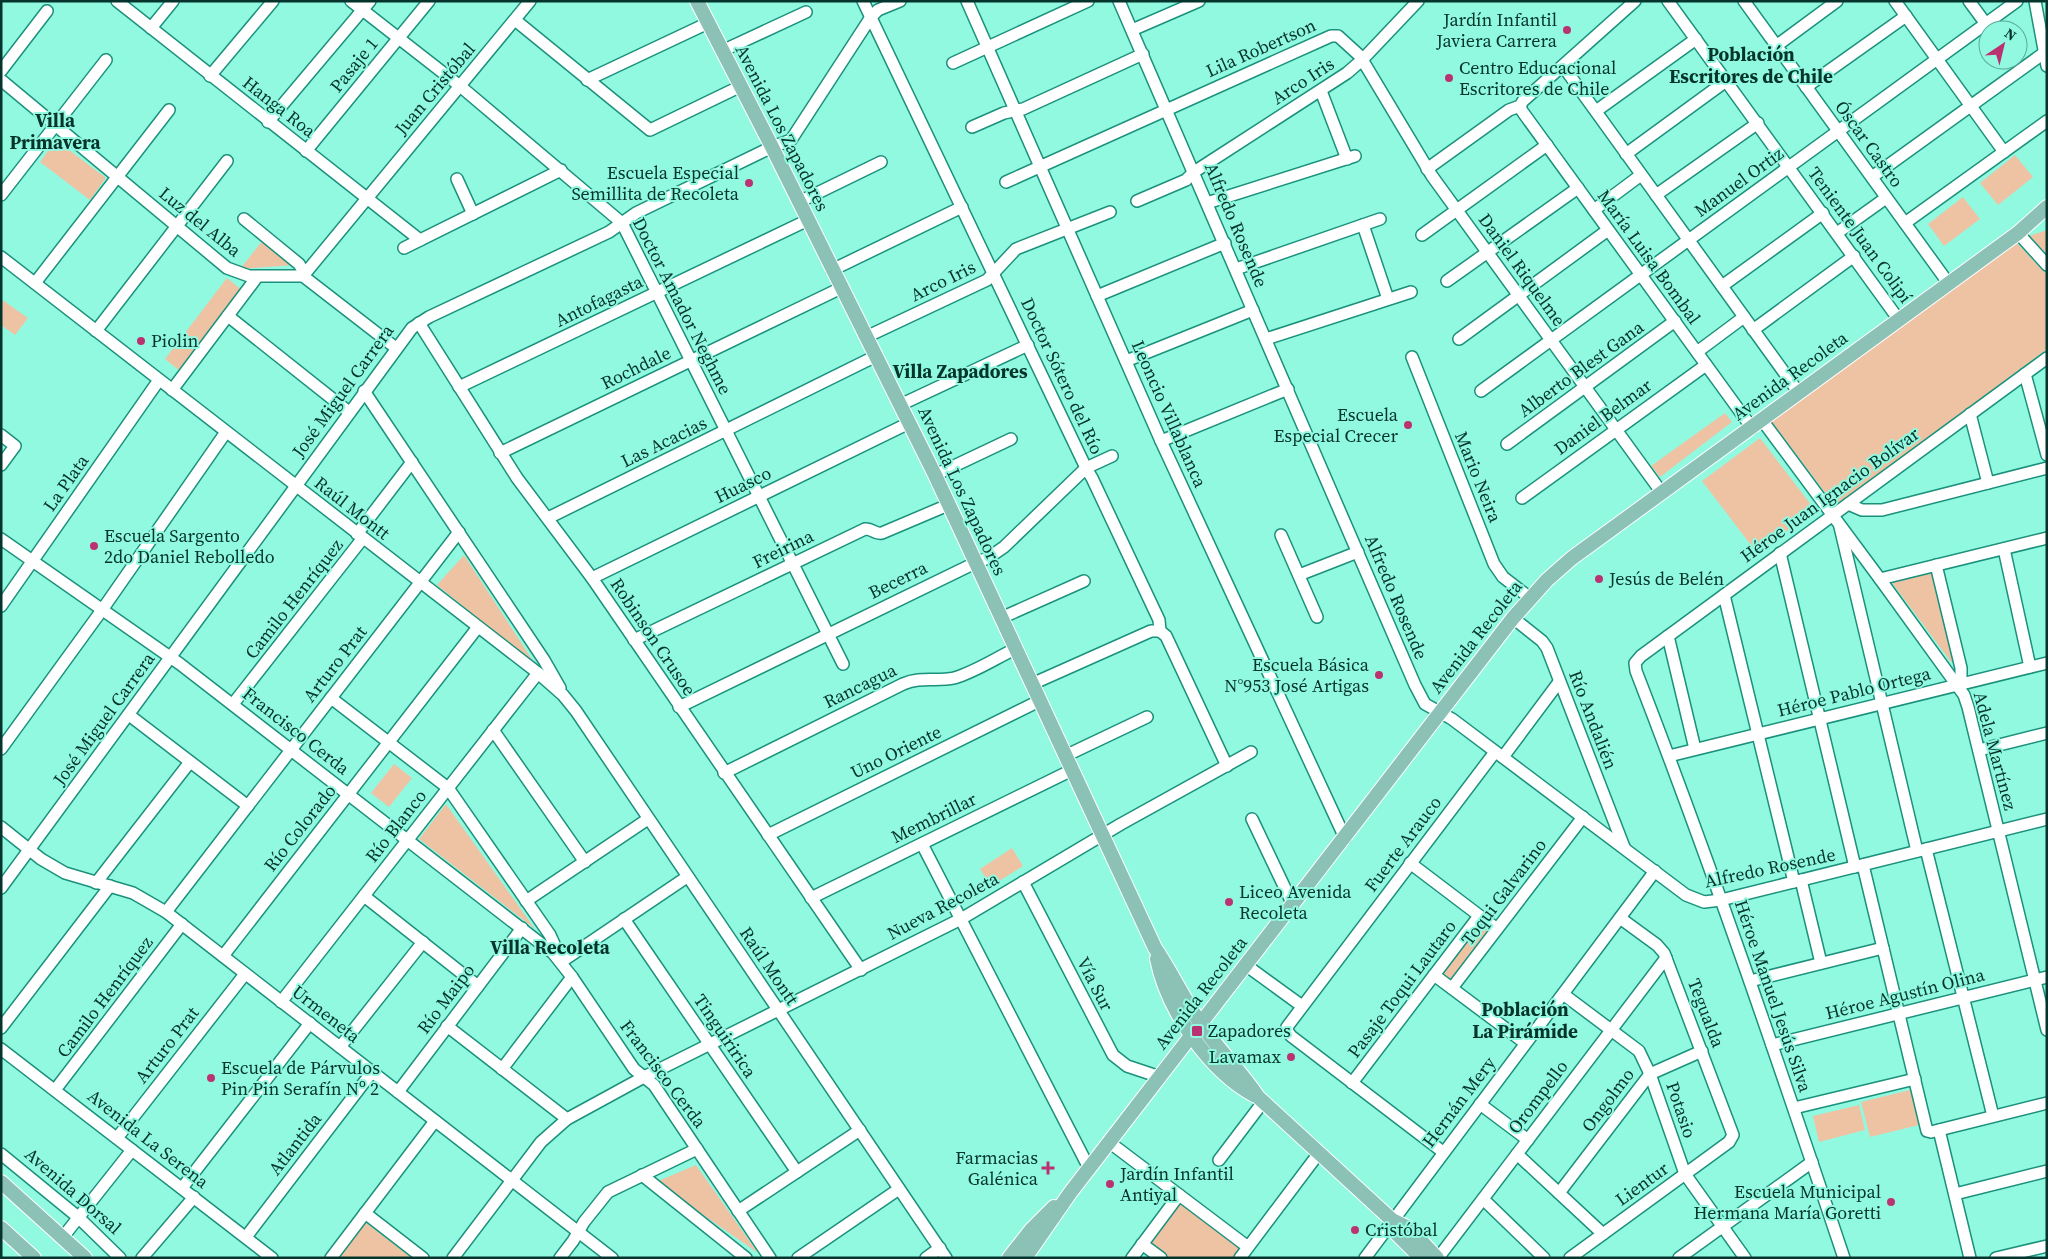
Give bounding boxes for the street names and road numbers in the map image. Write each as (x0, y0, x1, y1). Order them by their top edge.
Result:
street label: Lila Robertson (1202, 12, 1320, 83)
street label: Pasaje 1 (324, 32, 383, 97)
street label: Juan Cristóbal (388, 37, 481, 141)
street label: Avenida Los Zapadores (730, 40, 835, 216)
street label: Arco Iris (1267, 51, 1339, 110)
street label: Hanga Roa (237, 70, 322, 144)
street label: Óscar Castro (1829, 95, 1909, 192)
street label: Manuel Ortiz (1689, 141, 1788, 222)
street label: Alfredo Rosende (1199, 159, 1274, 291)
street label: Teniente Juan Colipí (1802, 162, 1918, 308)
street label: Luz del Alba (154, 181, 247, 263)
street label: María Luisa Bombal (1592, 184, 1707, 329)
street label: Daniel Riquelme (1473, 208, 1572, 331)
street label: Doctor Amador Neghme (627, 213, 738, 399)
street label: Arco Iris (906, 254, 980, 307)
street label: Antofagasta (551, 268, 648, 333)
street label: Doctor Sótero del Río (1015, 293, 1110, 458)
street label: Alberto Blest Gana (1513, 314, 1649, 423)
street label: José Miguel Carrera (285, 319, 400, 463)
street label: Avenida Recoleta (1727, 325, 1853, 426)
street label: Leoncio Villablanca (1126, 336, 1213, 492)
street label: Rochdale (597, 340, 675, 395)
street label: Daniel Belmar (1549, 372, 1657, 461)
street label: Avenida Los Zapadores (912, 402, 1013, 580)
street label: Las Acacias (617, 410, 711, 473)
street label: Héroe Juan Ignacio Bolívar (1735, 421, 1925, 568)
street label: Mario Neira (1449, 428, 1508, 527)
street label: La Plata (37, 449, 95, 516)
street label: Huasco (710, 460, 775, 509)
street label: Raúl Montt (309, 470, 395, 545)
street label: Freirina (748, 523, 818, 574)
street label: Alfredo Rosende (1359, 531, 1434, 663)
street label: Camilo Henríquez (239, 533, 348, 664)
street label: Becerra (864, 554, 932, 605)
street label: Robinson Crusoe (605, 573, 702, 701)
street label: Avenida Recoleta (1424, 574, 1528, 698)
street label: Arturo Prat (297, 620, 372, 707)
street label: José Miguel Carrera (46, 647, 161, 791)
street label: Rancagua (819, 657, 901, 714)
street label: Héroe Pablo Ortega (1775, 660, 1934, 723)
street label: Río Andalién (1563, 667, 1624, 773)
street label: Francisco Cerda (238, 681, 356, 781)
street label: Adela Martínez (1968, 689, 2023, 813)
street label: Uno Oriente (846, 719, 945, 784)
street label: Río Colorado (258, 779, 342, 876)
street label: Río Blanco (359, 784, 432, 867)
street label: Membrillar (887, 786, 981, 849)
street label: Fuerte Arauco (1358, 790, 1447, 897)
street label: Toqui Galvarino (1455, 833, 1552, 950)
street label: Alfredo Rosende (1702, 841, 1838, 894)
street label: Nueva Recoleta (883, 865, 1004, 945)
street label: Héroe Manuel Jesús Silva (1729, 896, 1818, 1096)
street label: Pasaje Toqui Lautaro (1341, 914, 1462, 1063)
street label: Raúl Montt (734, 922, 805, 1010)
street label: Avenida Recoleta (1149, 930, 1253, 1054)
street label: Camilo Henríquez (51, 931, 159, 1063)
street label: Vía Sur (1071, 952, 1120, 1015)
street label: Río Maipo (411, 958, 480, 1039)
street label: Héroe Agustín Olina (1823, 961, 1988, 1025)
street label: Tegualda (1682, 975, 1731, 1052)
street label: Urmeneta (287, 979, 366, 1049)
street label: Tinguiririca (688, 989, 763, 1083)
street label: Arturo Prat (129, 1001, 204, 1088)
street label: Francisco Cerda (614, 1014, 713, 1134)
street label: Hernán Mery (1416, 1051, 1501, 1152)
street label: Orompello (1502, 1055, 1574, 1139)
street label: Ongolmo (1575, 1063, 1640, 1137)
street label: Potasio (1660, 1078, 1703, 1141)
street label: Avenida La Serena (82, 1083, 215, 1194)
street label: Atlantida (262, 1107, 327, 1180)
street label: Avenida Dorsal (20, 1142, 127, 1240)
street label: Lientur (1610, 1156, 1674, 1211)

